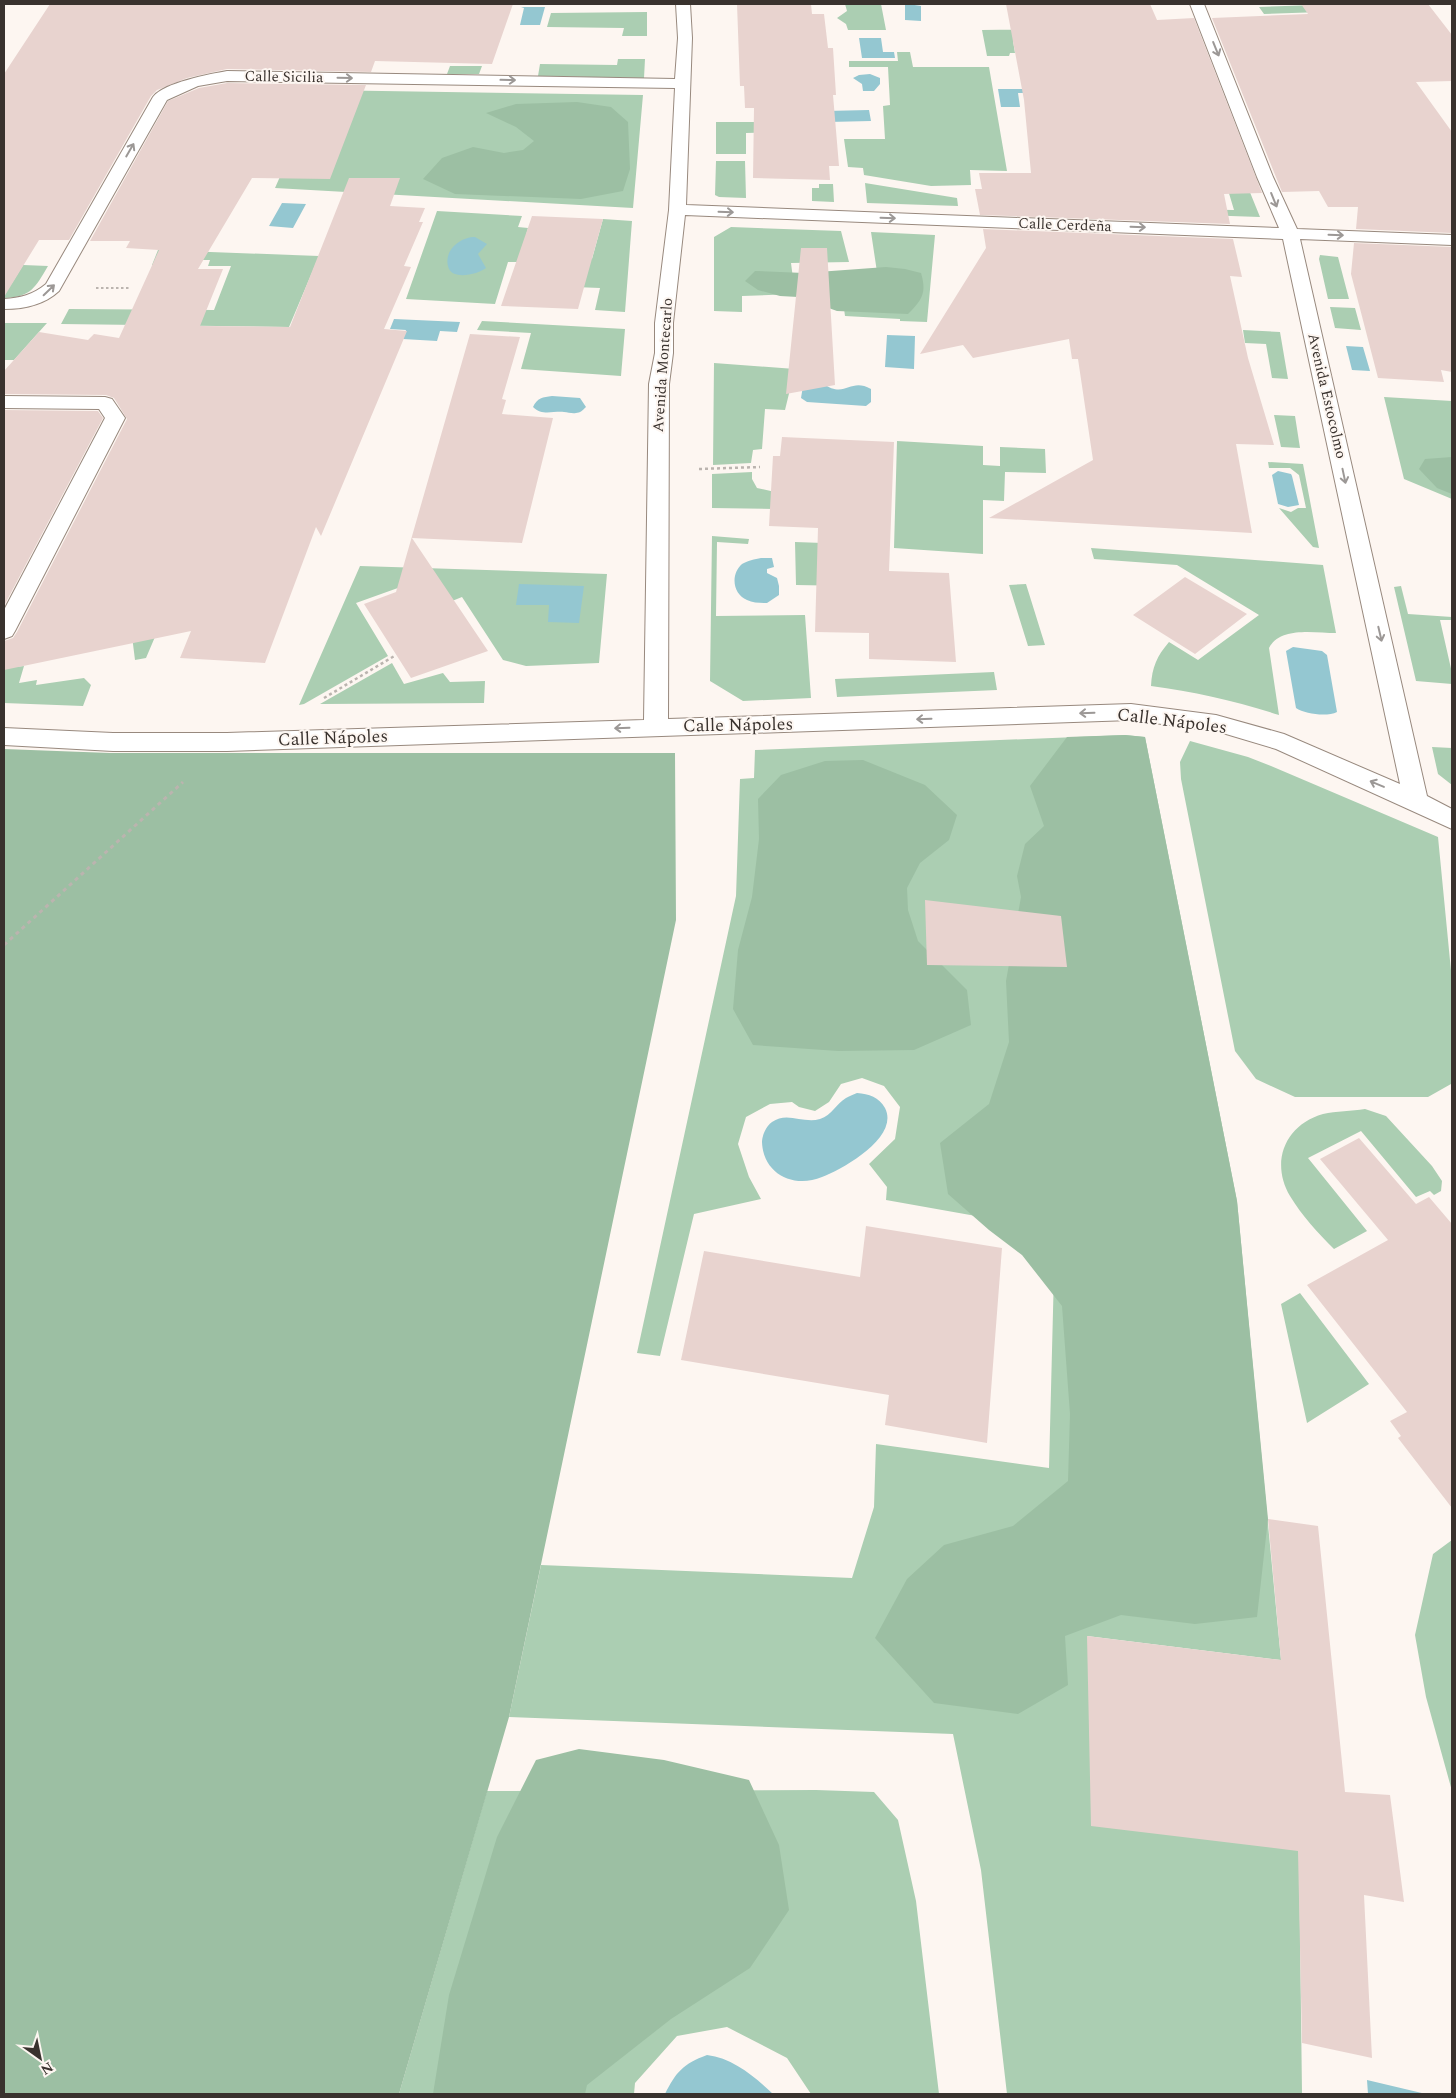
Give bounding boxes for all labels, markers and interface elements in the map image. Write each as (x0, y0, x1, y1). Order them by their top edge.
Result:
one-way arrow (1211, 41, 1221, 56)
street label: Calle Sicilia (244, 65, 324, 89)
one-way arrow (337, 73, 353, 83)
one-way arrow (500, 75, 516, 85)
one-way arrow (126, 144, 136, 158)
one-way arrow (1271, 193, 1280, 208)
one-way arrow (718, 207, 734, 216)
street label: Calle Cerdeña (1018, 212, 1113, 238)
one-way arrow (880, 213, 896, 223)
one-way arrow (1130, 222, 1146, 232)
one-way arrow (1327, 230, 1343, 239)
one-way arrow (42, 284, 55, 296)
street label: Avenida Montecarlo (647, 297, 679, 433)
street label: Avenida Estocolmo (1301, 331, 1353, 461)
one-way arrow (1340, 467, 1350, 483)
one-way arrow (1376, 626, 1385, 642)
street label: Calle Nápoles (1116, 701, 1228, 741)
one-way arrow (1079, 709, 1095, 718)
street label: Calle Nápoles (683, 711, 793, 739)
one-way arrow (917, 715, 933, 724)
street label: Calle Nápoles (277, 723, 389, 753)
one-way arrow (614, 723, 630, 733)
one-way arrow (1370, 778, 1385, 788)
north arrow (15, 2033, 65, 2083)
text: N (36, 2057, 57, 2080)

